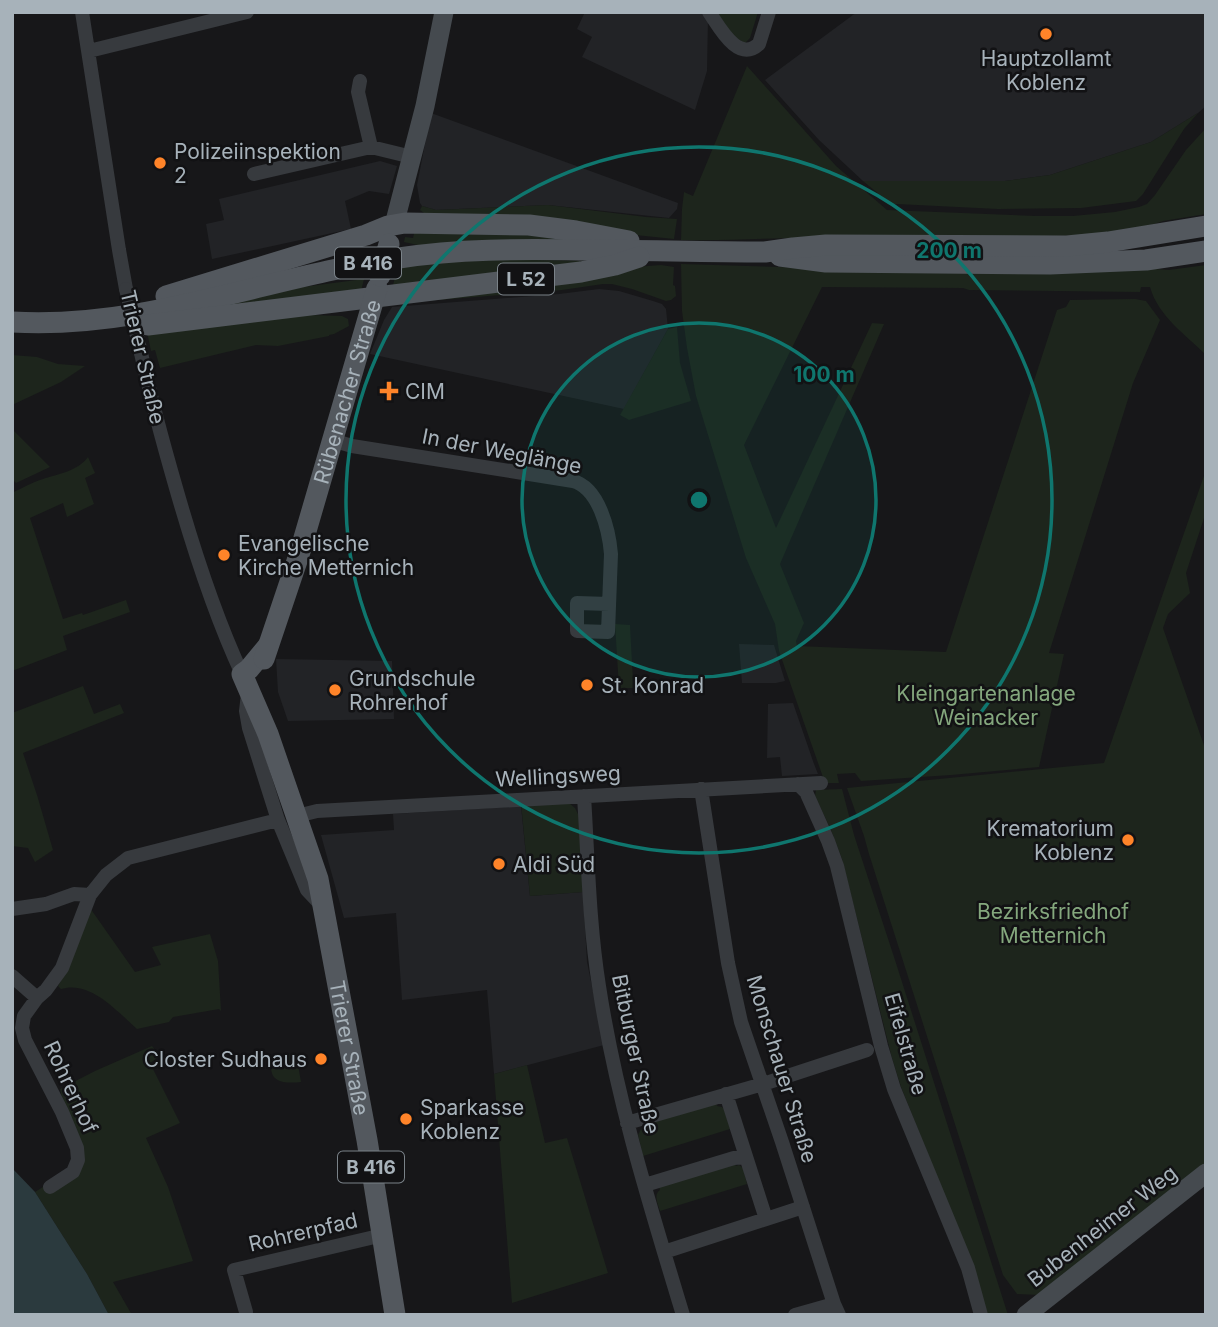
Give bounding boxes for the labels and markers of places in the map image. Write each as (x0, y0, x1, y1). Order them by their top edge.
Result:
marker: Hauptzollamt Koblenz (1038, 26, 1054, 42)
place label: Hauptzollamt Koblenz (981, 46, 1111, 95)
place label: Polizeiinspektion 2 (174, 139, 341, 188)
marker: Polizeiinspektion 2 (152, 155, 168, 171)
place label: CIM (405, 379, 445, 404)
marker: CIM (379, 381, 399, 401)
centre of rings (687, 488, 711, 512)
place label: Evangelische Kirche Metternich (238, 531, 414, 580)
marker: Evangelische Kirche Metternich (216, 547, 232, 563)
place label: Grundschule Rohrerhof (349, 666, 476, 715)
place label: St. Konrad (601, 673, 704, 698)
marker: St. Konrad (579, 677, 595, 693)
marker: Grundschule Rohrerhof (327, 682, 343, 698)
place label: Krematorium Koblenz (987, 816, 1114, 865)
marker: Krematorium Koblenz (1120, 832, 1136, 848)
place label: Aldi Süd (513, 852, 595, 877)
marker: Aldi Süd (491, 856, 507, 872)
place label: Closter Sudhaus (144, 1047, 307, 1072)
marker: Closter Sudhaus (313, 1051, 329, 1067)
place label: Sparkasse Koblenz (420, 1095, 524, 1144)
marker: Sparkasse Koblenz (398, 1111, 414, 1127)

